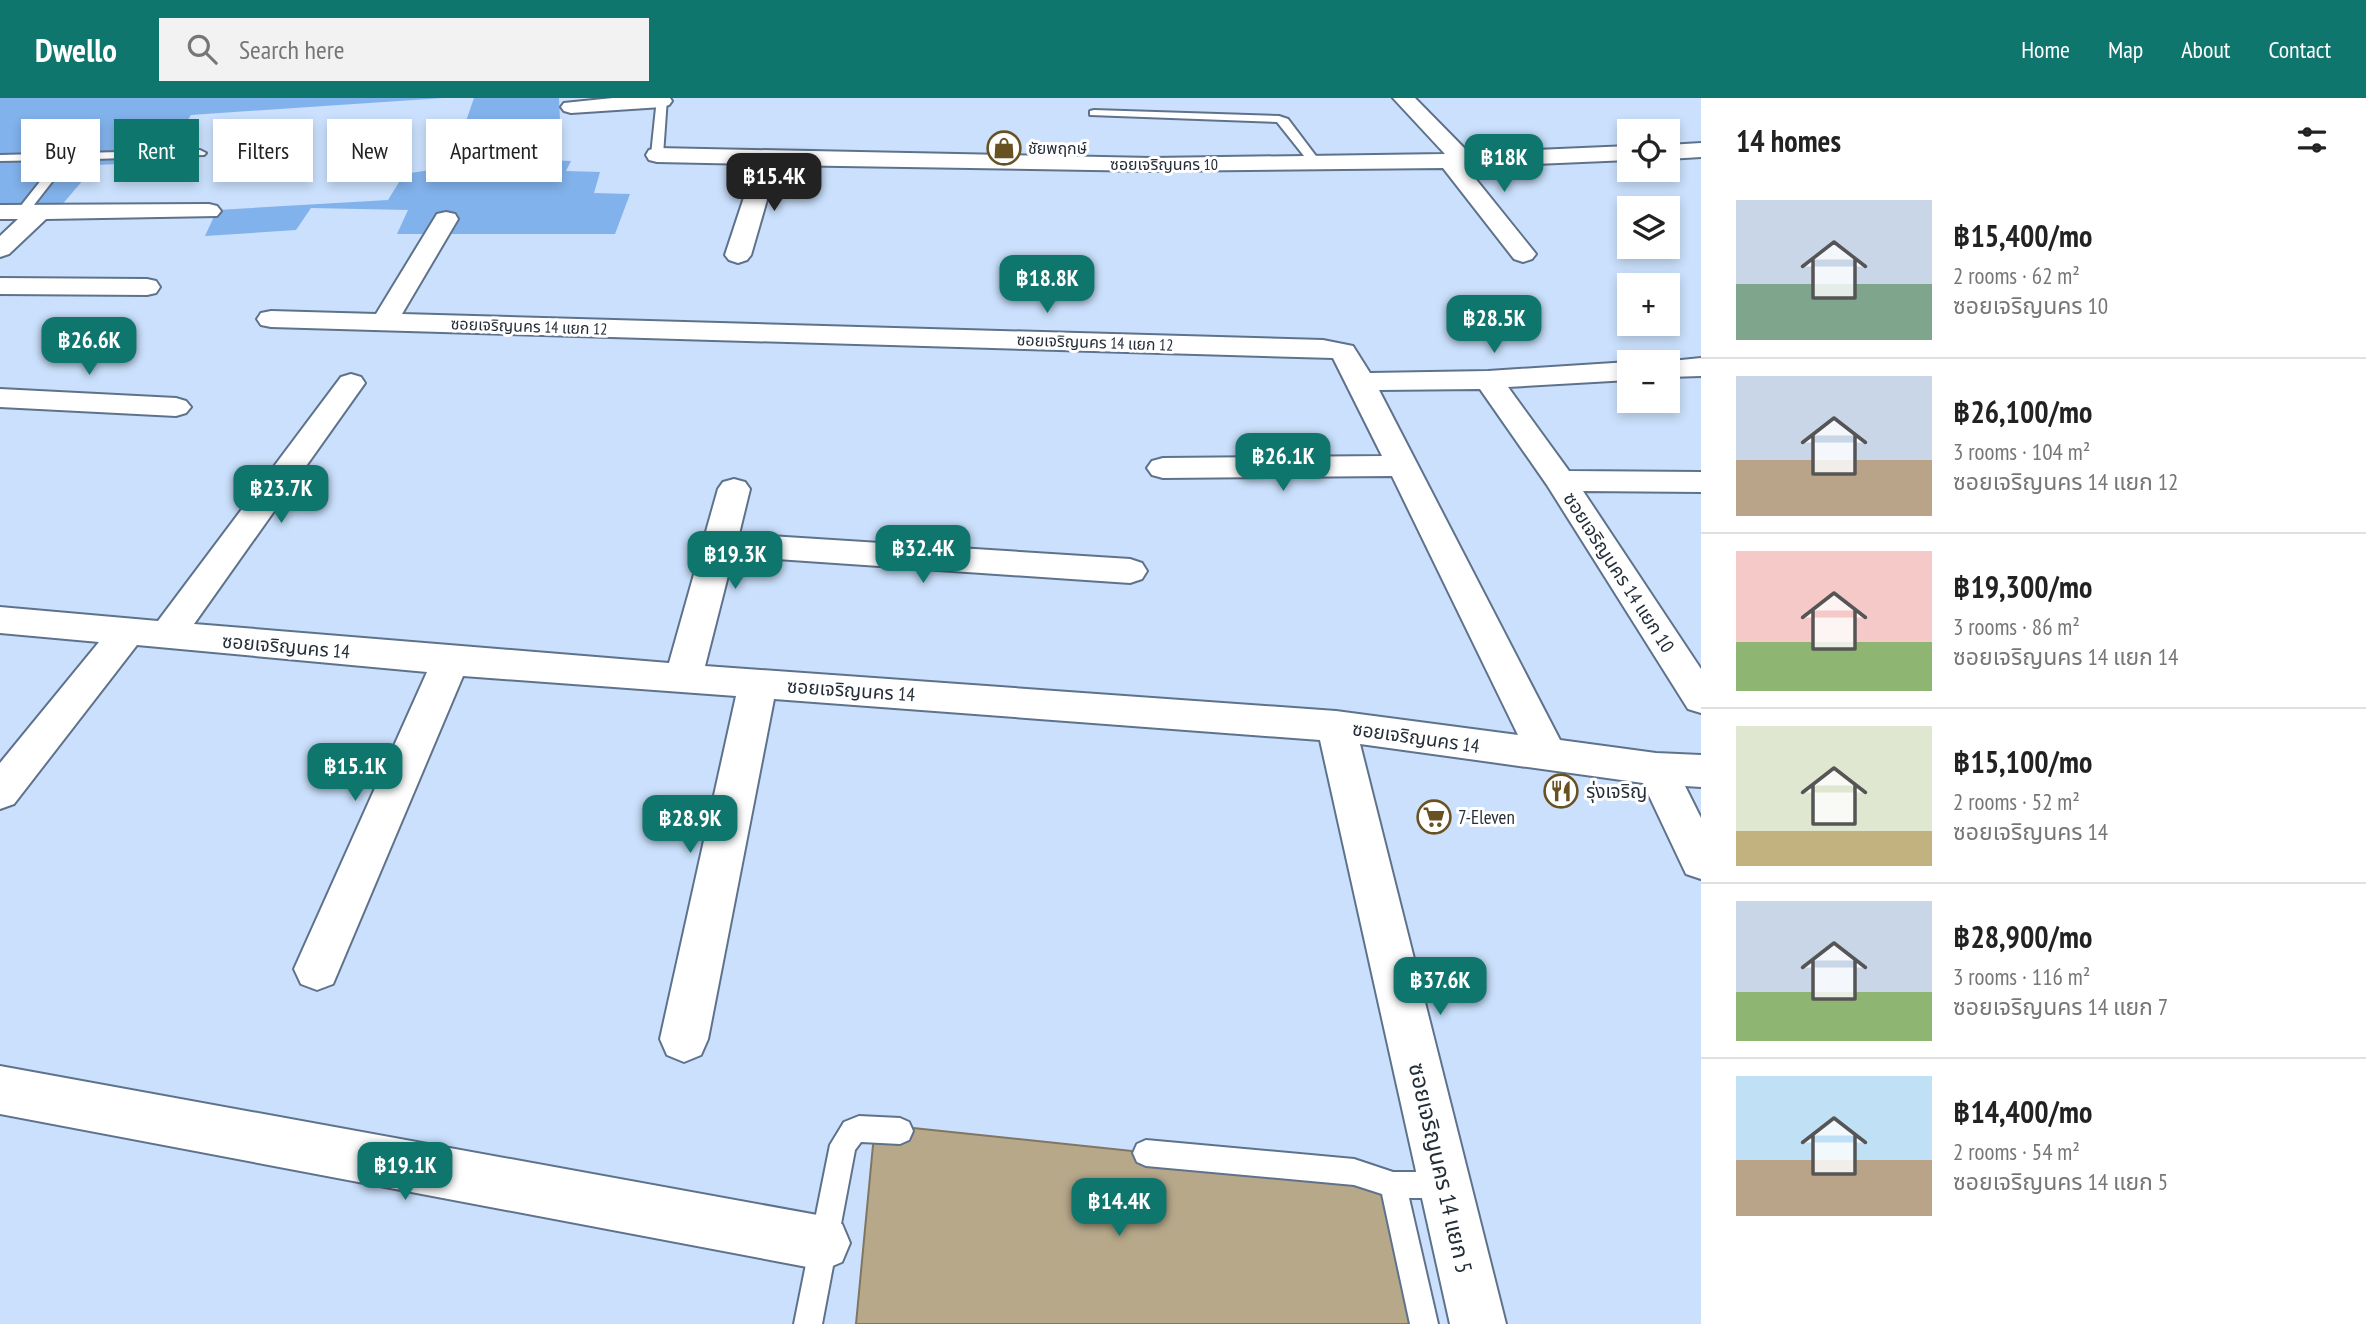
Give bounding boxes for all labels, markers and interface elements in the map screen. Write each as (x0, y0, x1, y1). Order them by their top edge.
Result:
search box (159, 18, 649, 81)
text: Dwello (35, 28, 117, 71)
icon: search (183, 30, 221, 68)
text: Search here (239, 33, 345, 66)
text: Home (2021, 34, 2070, 65)
text: Map (2108, 34, 2143, 65)
text: About (2181, 34, 2230, 65)
text: Contact (2268, 34, 2331, 65)
chip: Buy (21, 119, 100, 182)
chip: Rent (114, 119, 199, 182)
chip: Filters (213, 119, 313, 182)
chip: New (327, 119, 412, 182)
chip: Apartment (426, 119, 562, 182)
map controls (1617, 119, 1680, 413)
button: locate (1617, 119, 1680, 182)
text: 14 homes (1736, 121, 1841, 160)
icon: filters (2293, 121, 2331, 159)
shop icon: ชัยพฤกษ์ (985, 129, 1023, 167)
pin: ฿18K (1463, 134, 1545, 194)
place label: ชัยพฤกษ์ (1028, 138, 1087, 158)
text: ฿18K (1480, 142, 1528, 171)
pin: ฿15.4K (717, 153, 831, 213)
street label: ซอยเจริญนคร 10 (1110, 154, 1218, 174)
text: ฿15.4K (742, 161, 806, 190)
button: layers (1617, 196, 1680, 259)
text: ฿15,400/mo (1953, 216, 2092, 255)
icon: home (1792, 228, 1876, 312)
pin: ฿18.8K (990, 256, 1104, 315)
text: 2 rooms · 62 m² (1953, 261, 2080, 290)
text: ฿18.8K (1015, 263, 1079, 292)
button: + (1617, 273, 1680, 336)
text: ซอยเจริญนคร 10 (1953, 291, 2108, 320)
pin: ฿28.5K (1437, 296, 1551, 355)
text: ฿28.5K (1462, 303, 1526, 332)
street label: ซอยเจริญนคร 14 แยก 12 (450, 313, 608, 339)
pin: ฿26.6K (32, 317, 146, 377)
text: ฿26.6K (57, 325, 121, 354)
street label: ซอยเจริญนคร 14 แยก 12 (1016, 329, 1174, 355)
button: − (1617, 350, 1680, 413)
text: ฿26,100/mo (1953, 392, 2092, 431)
icon: home (1792, 404, 1876, 488)
pin: ฿26.1K (1226, 434, 1340, 493)
text: 3 rooms · 104 m² (1953, 437, 2090, 466)
text: ฿26.1K (1251, 441, 1315, 470)
pin: ฿23.7K (224, 466, 338, 525)
text: ซอยเจริญนคร 14 แยก 12 (1953, 467, 2178, 496)
text: ฿23.7K (249, 473, 313, 502)
street label: ซอยเจริญนคร 14 แยก 10 (1558, 487, 1680, 657)
pin: ฿32.4K (866, 526, 980, 585)
pin: ฿19.3K (678, 532, 792, 591)
text: ฿32.4K (891, 533, 955, 562)
text: ฿19.3K (703, 539, 767, 568)
text: ฿19,300/mo (1953, 567, 2092, 606)
icon: home (1792, 579, 1876, 663)
text: 3 rooms · 86 m² (1953, 612, 2080, 641)
street label: ซอยเจริญนคร 14 (221, 628, 351, 664)
text: ซอยเจริญนคร 14 แยก 14 (1953, 642, 2178, 671)
street label: ซอยเจริญนคร 14 (786, 674, 916, 706)
street label: ซอยเจริญนคร 14 (1351, 716, 1482, 758)
text: ฿15,100/mo (1953, 742, 2092, 781)
pin: ฿15.1K (298, 744, 412, 803)
text: ฿15.1K (323, 751, 387, 780)
icon: home (1792, 754, 1876, 838)
restaurant icon: รุ่งเจริญ (1542, 772, 1580, 810)
place label: รุ่งเจริญ (1586, 779, 1647, 803)
text: 2 rooms · 52 m² (1953, 787, 2080, 816)
pin: ฿28.9K (633, 796, 747, 855)
supermarket icon: 7-Eleven (1415, 798, 1453, 836)
text: ฿28.9K (658, 803, 722, 832)
place label: 7-Eleven (1458, 805, 1515, 829)
text: ซอยเจริญนคร 14 (1953, 817, 2108, 846)
text: ฿28,900/mo (1953, 917, 2092, 956)
icon: home (1792, 929, 1876, 1013)
pin: ฿37.6K (1383, 958, 1497, 1017)
text: 3 rooms · 116 m² (1953, 962, 2090, 991)
text: ฿37.6K (1410, 965, 1470, 994)
text: ซอยเจริญนคร 14 แยก 7 (1953, 992, 2168, 1021)
street label: ซอยเจริญนคร 14 แยก 5 (1403, 1060, 1479, 1276)
text: ฿14,400/mo (1953, 1092, 2092, 1131)
icon: home (1792, 1104, 1876, 1188)
text: 2 rooms · 54 m² (1953, 1137, 2080, 1166)
pin: ฿19.1K (348, 1142, 462, 1202)
text: ฿19.1K (373, 1150, 437, 1179)
text: ซอยเจริญนคร 14 แยก 5 (1953, 1167, 2168, 1196)
pin: ฿14.4K (1062, 1178, 1176, 1238)
text: ฿14.4K (1087, 1186, 1151, 1215)

